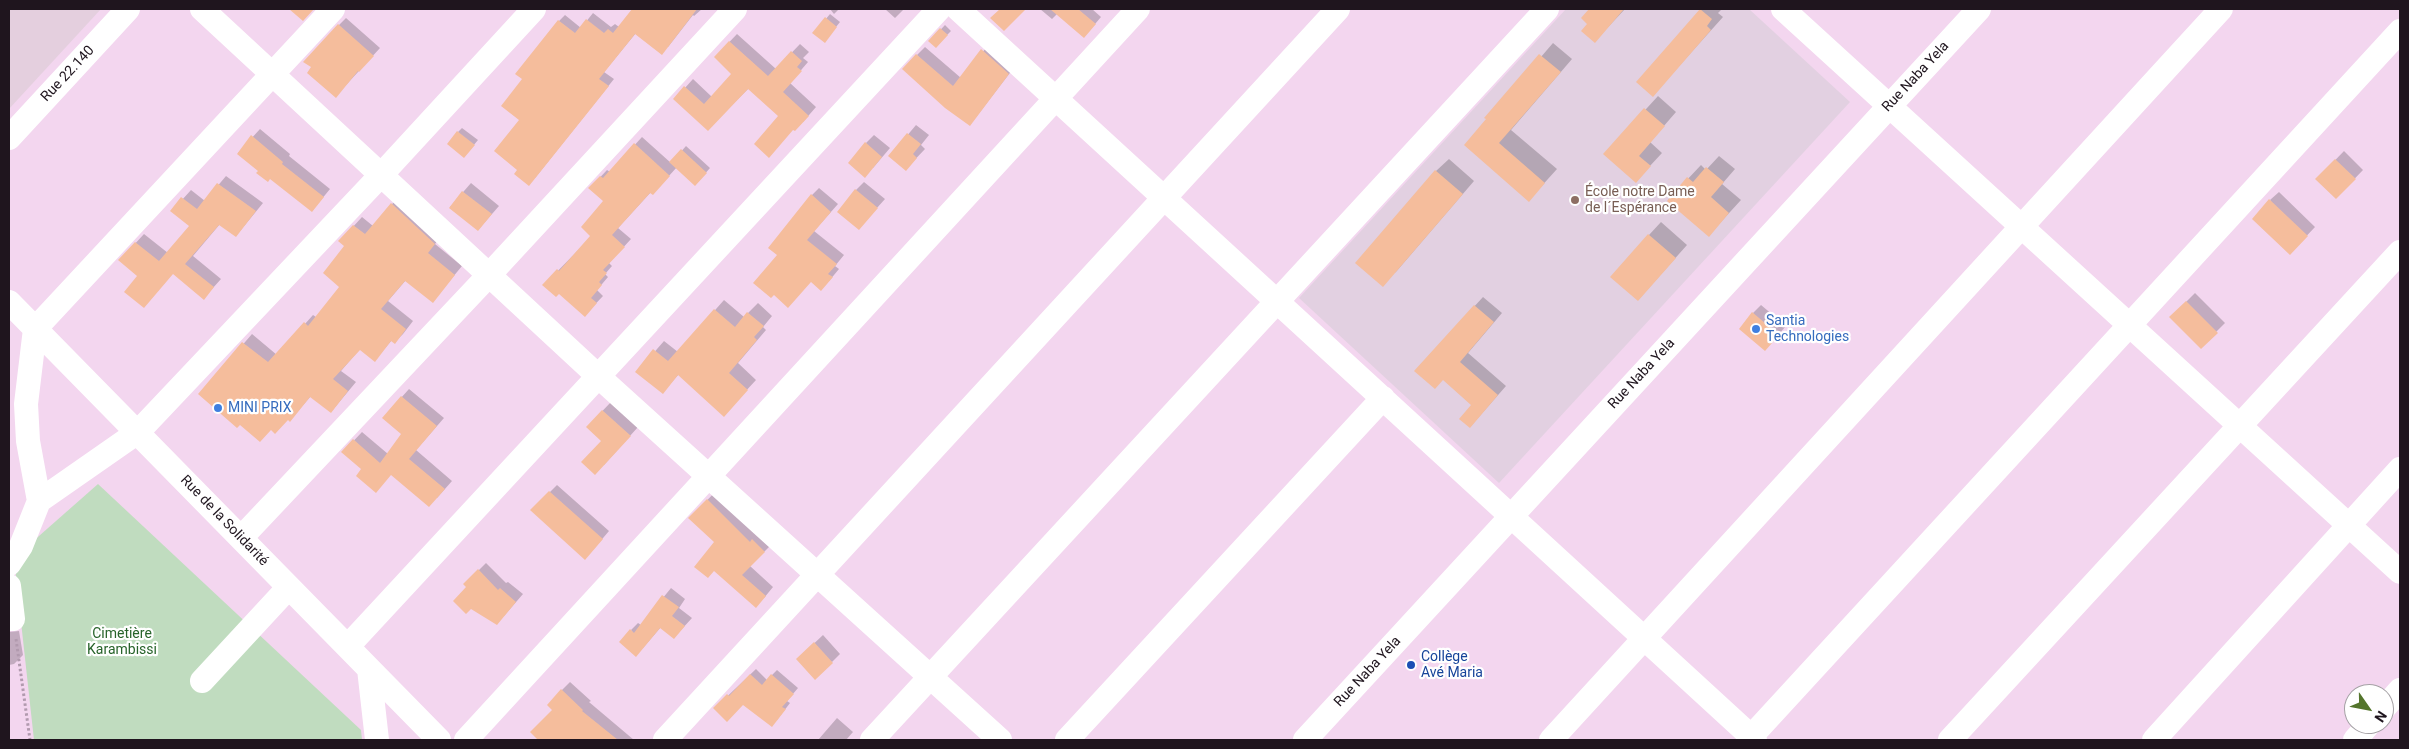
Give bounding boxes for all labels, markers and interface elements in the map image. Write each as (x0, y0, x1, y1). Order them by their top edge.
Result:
street label: Rue Naba Yela (1879, 38, 1953, 116)
street label: Rue 22.140 (38, 43, 98, 105)
place label: École notre Dame de l´Espérance (1585, 184, 1695, 216)
marker: École notre Dame de l´Espérance (1569, 194, 1581, 206)
place label: Santia Technologies (1766, 313, 1849, 346)
marker: Santia Technologies (1750, 323, 1762, 335)
street label: Rue Naba Yela (1605, 335, 1679, 413)
place label: MINI PRIX (228, 400, 291, 416)
marker: MINI PRIX (212, 402, 224, 414)
street label: Rue de la Solidarité (177, 472, 271, 570)
park label: Cimetière Karambissi (87, 626, 157, 658)
street label: Rue Naba Yela (1331, 633, 1405, 711)
place label: Collège Avé Maria (1421, 649, 1483, 682)
marker: Collège Avé Maria (1405, 659, 1417, 671)
north arrow (2344, 684, 2394, 734)
text: N (2371, 708, 2390, 725)

